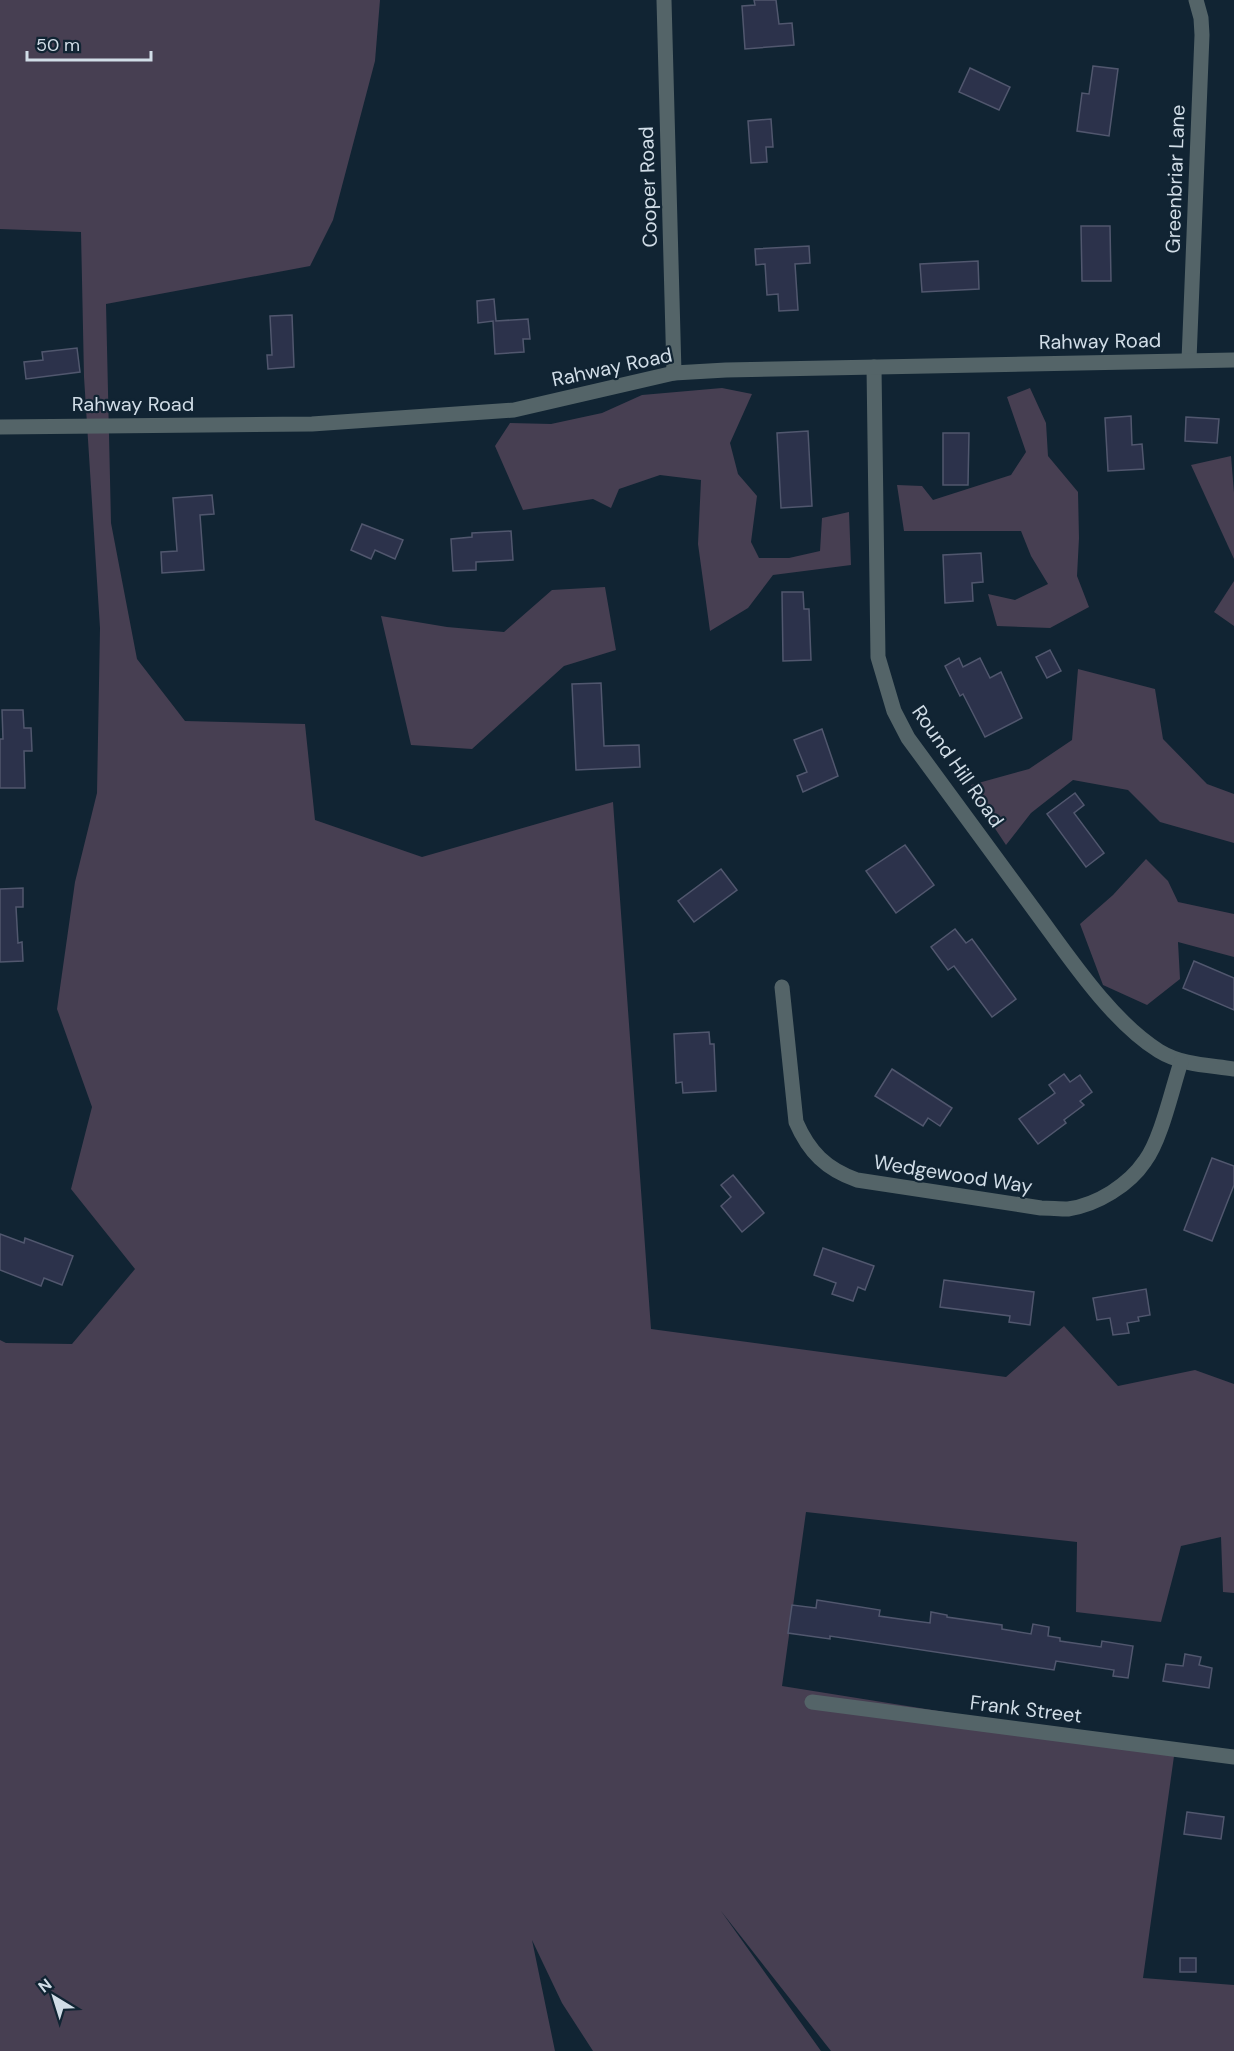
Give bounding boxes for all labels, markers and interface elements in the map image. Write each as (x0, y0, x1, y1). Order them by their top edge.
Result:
scale bar (27, 24, 152, 62)
text: 50 m (36, 33, 80, 57)
street label: Greenbriar Lane (1159, 104, 1191, 254)
street label: Cooper Road (633, 126, 663, 248)
street label: Rahway Road (1039, 327, 1161, 355)
street label: Rahway Road (549, 342, 675, 392)
street label: Rahway Road (72, 391, 194, 417)
street label: Round Hill Road (906, 700, 1010, 832)
street label: Wedgewood Way (872, 1149, 1034, 1199)
street label: Frank Street (969, 1689, 1084, 1729)
north arrow (24, 1967, 84, 2027)
text: N (34, 1974, 56, 1997)

